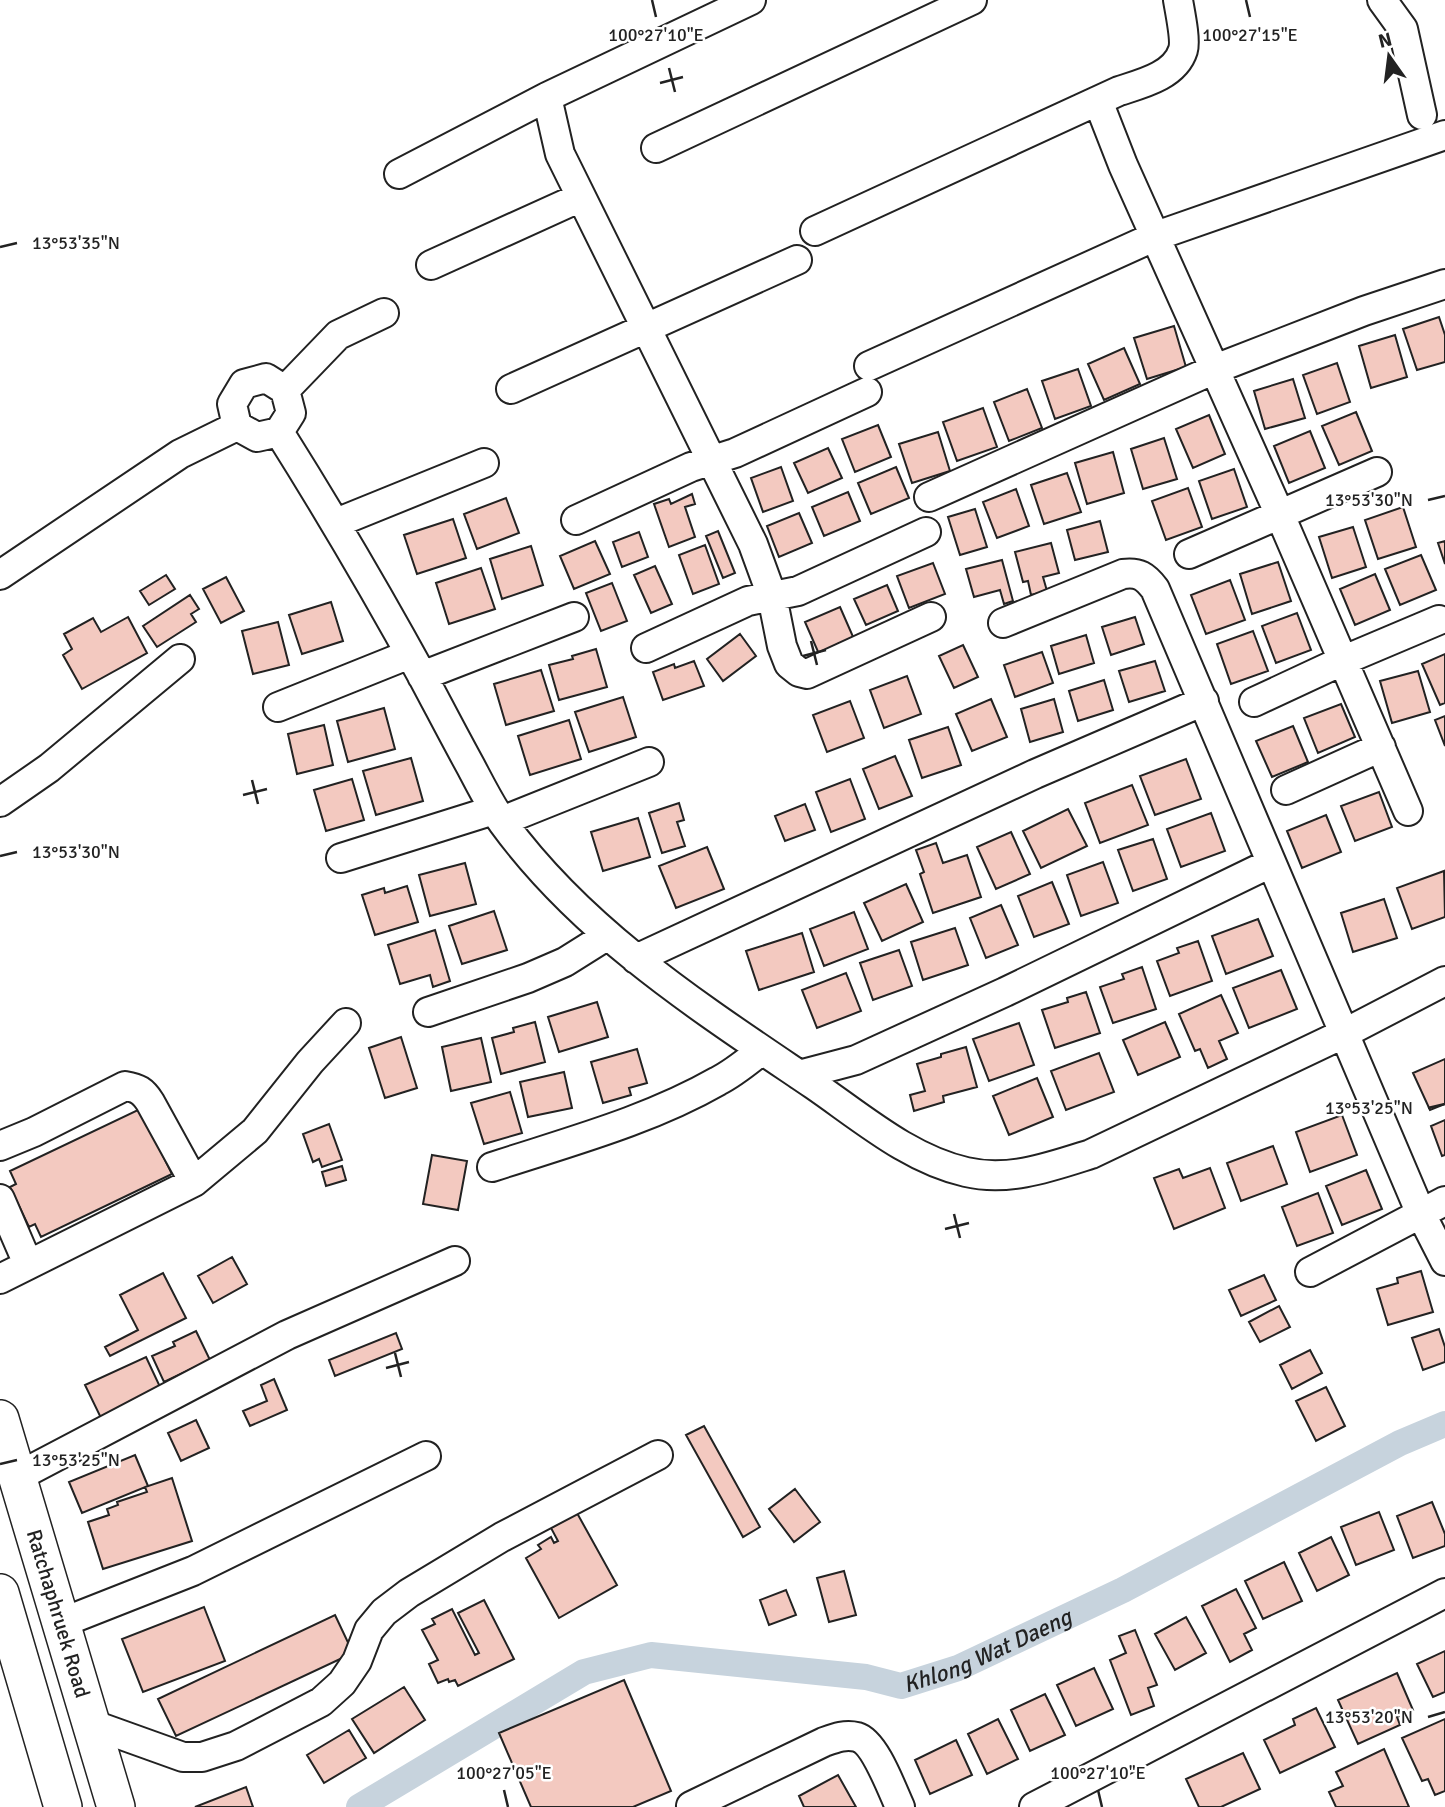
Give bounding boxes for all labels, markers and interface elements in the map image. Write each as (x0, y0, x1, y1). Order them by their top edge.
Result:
north arrow (1354, 21, 1424, 91)
text: 100°27'10"E (608, 24, 704, 46)
text: 100°27'15"E (1202, 24, 1298, 46)
text: N (1376, 27, 1394, 54)
text: 13°53'35"N (32, 232, 120, 254)
text: 13°53'30"N (1325, 489, 1413, 511)
text: 13°53'30"N (32, 841, 120, 863)
text: 13°53'25"N (1325, 1097, 1413, 1119)
text: 13°53'25"N (32, 1449, 120, 1471)
street label: Ratchaphruek Road (21, 1526, 96, 1701)
water label: Khlong Wat Daeng (900, 1601, 1078, 1699)
text: 13°53'20"N (1325, 1706, 1413, 1728)
text: 100°27'05"E (456, 1762, 552, 1784)
text: 100°27'10"E (1050, 1762, 1146, 1784)

